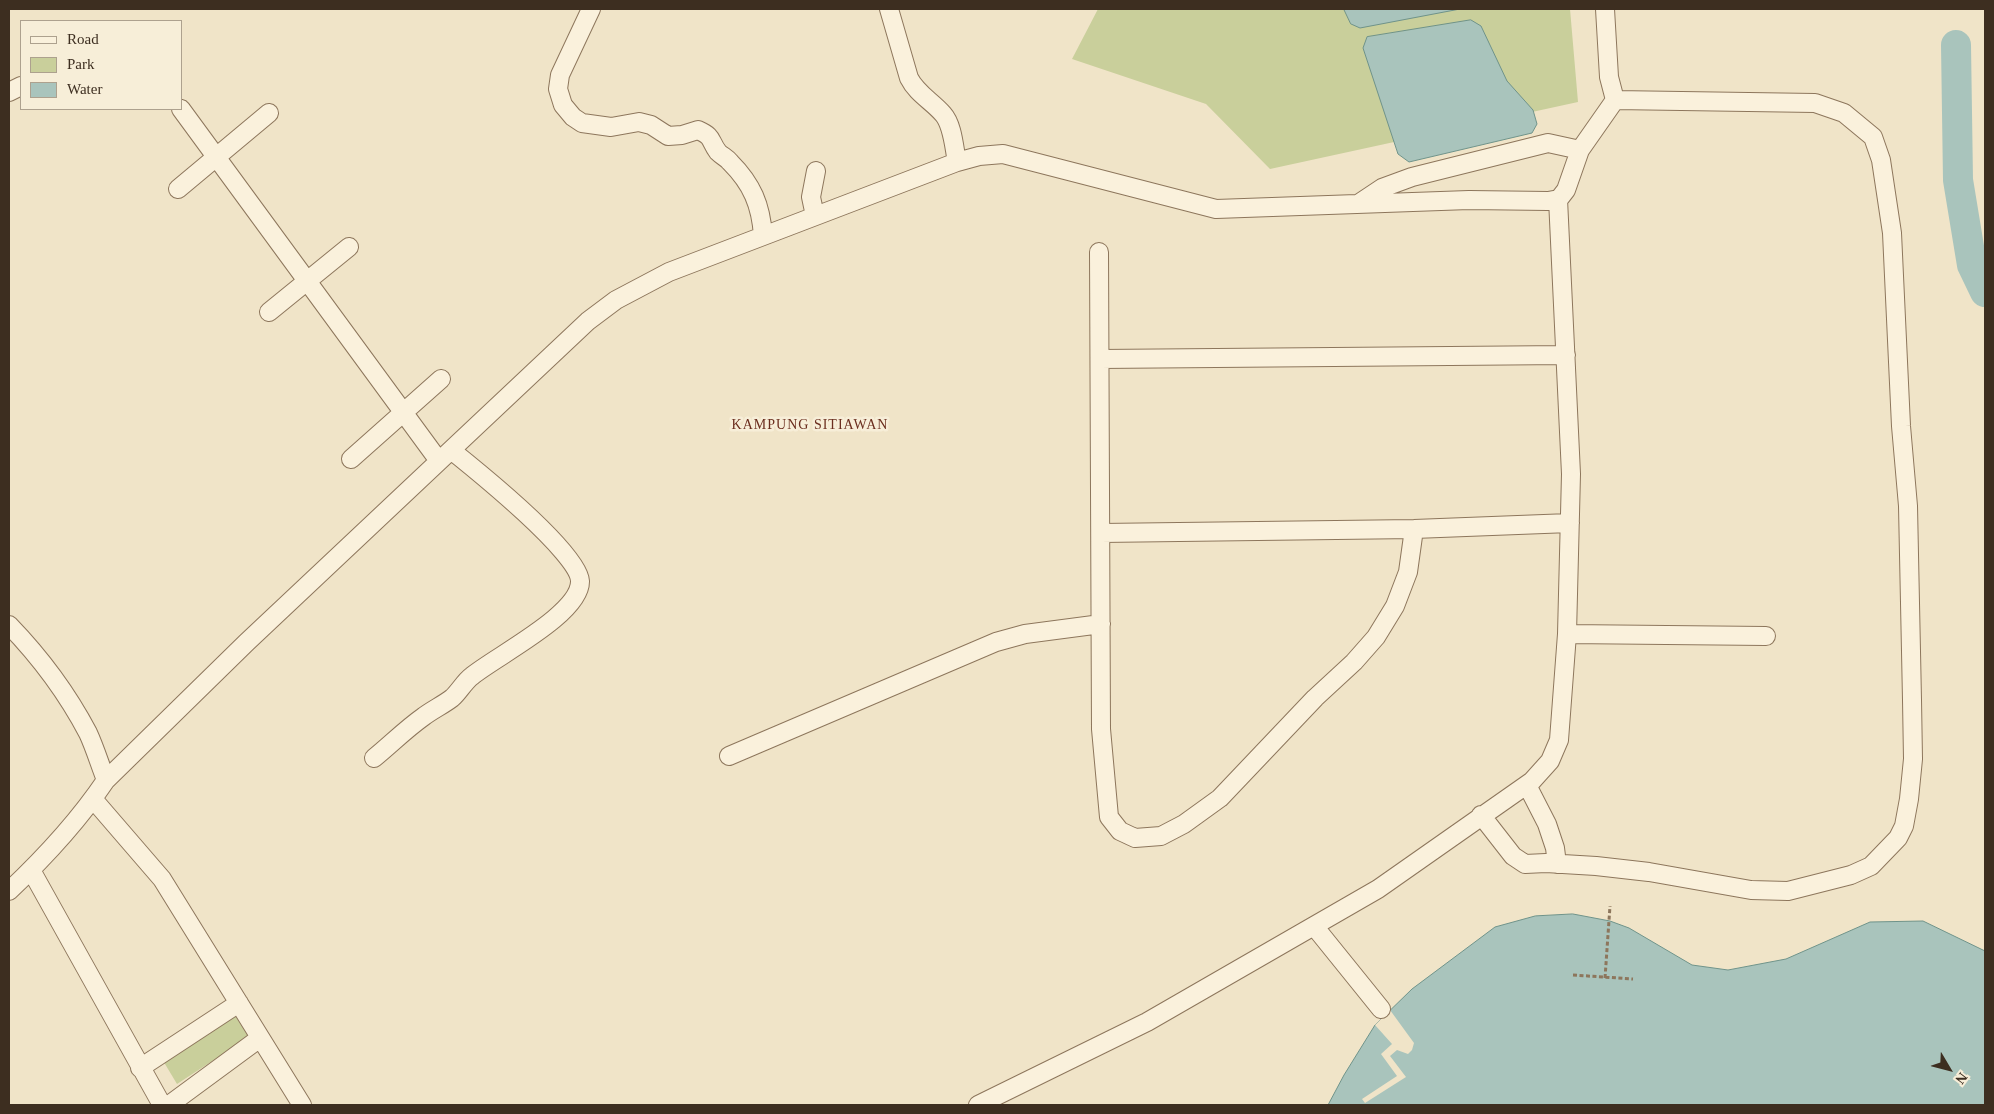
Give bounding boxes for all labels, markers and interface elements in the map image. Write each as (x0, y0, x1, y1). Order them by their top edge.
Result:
legend (20, 20, 182, 110)
text: Road (67, 31, 99, 47)
text: Park (67, 56, 95, 72)
text: Water (67, 81, 102, 97)
district label: KAMPUNG SITIAWAN (730, 417, 890, 433)
north arrow (1924, 1044, 1974, 1094)
text: N (1952, 1070, 1970, 1087)

